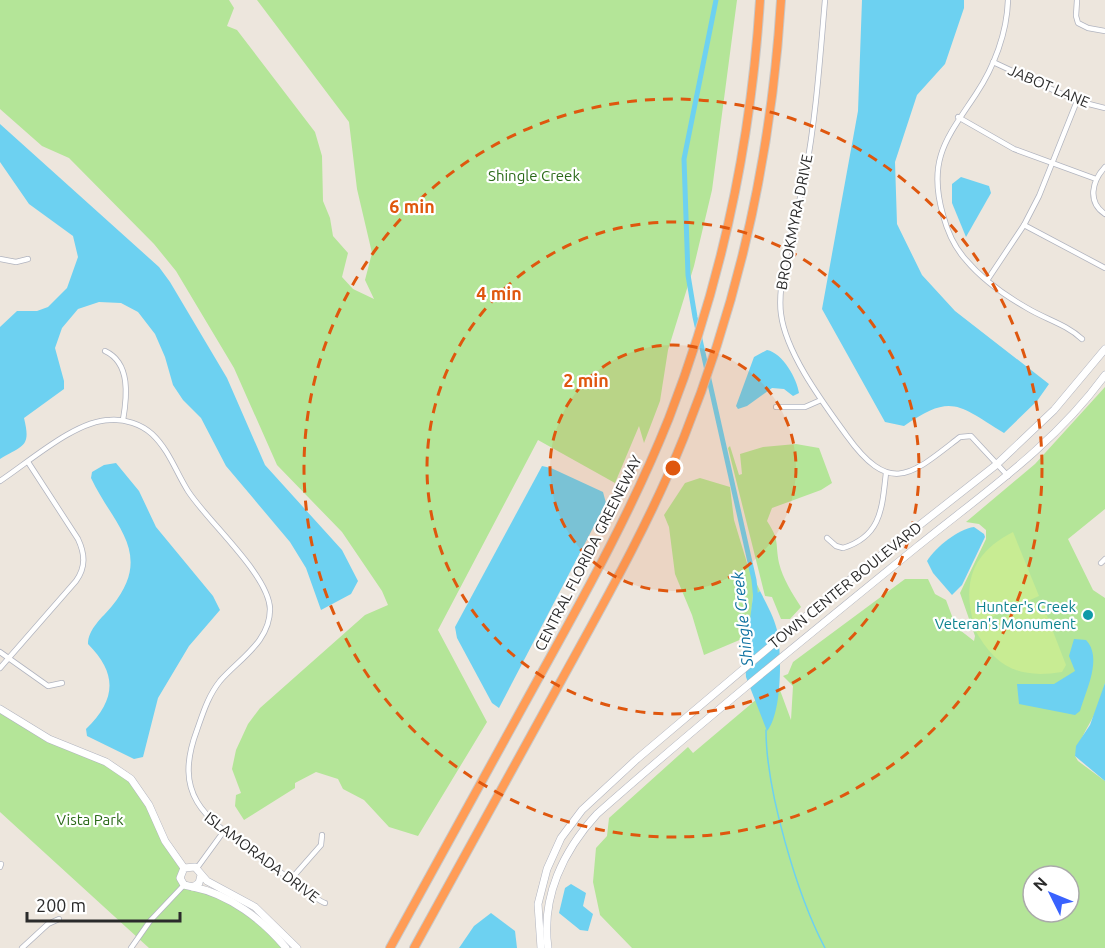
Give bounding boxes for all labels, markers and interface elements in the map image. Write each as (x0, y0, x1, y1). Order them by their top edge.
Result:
street label: JABOT LANE (1006, 61, 1092, 111)
street label: BROOKMYRA DRIVE (773, 153, 815, 291)
park label: Shingle Creek (488, 167, 580, 184)
text: 6 min (389, 196, 435, 216)
text: 4 min (476, 283, 522, 303)
text: 2 min (563, 370, 609, 390)
street label: CENTRAL FLORIDA GREENEWAY (531, 452, 645, 654)
centre of rings (663, 458, 683, 478)
street label: TOWN CENTER BOULEVARD (765, 518, 925, 652)
water label: Shingle Creek (728, 570, 756, 668)
place label: Hunter's Creek Veteran's Monument (935, 598, 1076, 632)
marker: Hunter's Creek Veteran's Monument (1081, 608, 1095, 622)
street label: ISLAMORADA DRIVE (201, 808, 323, 906)
park label: Vista Park (57, 811, 124, 828)
north arrow (1021, 864, 1081, 924)
text: N (1029, 873, 1051, 894)
scale bar (27, 885, 180, 923)
text: 200 m (36, 895, 86, 915)

